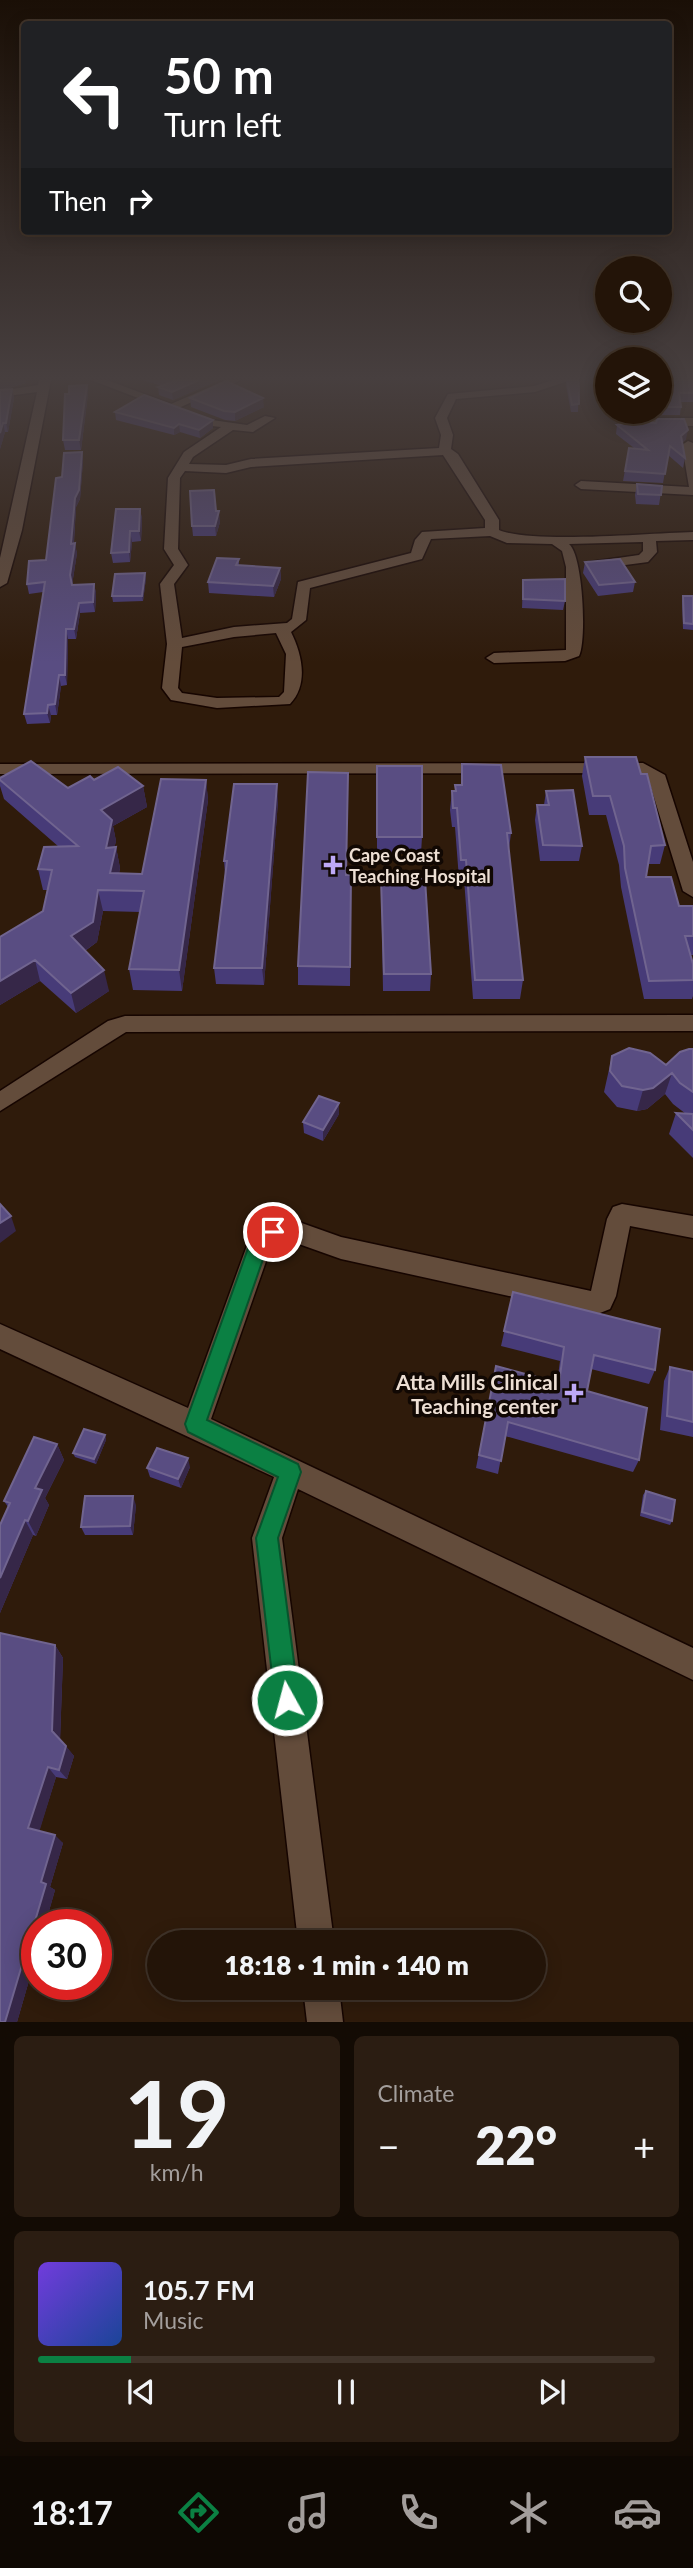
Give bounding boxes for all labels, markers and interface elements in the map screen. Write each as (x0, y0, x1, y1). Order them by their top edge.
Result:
text: 50 m (164, 46, 274, 104)
icon: left (49, 49, 140, 140)
text: Turn left (164, 105, 281, 144)
icon: right (121, 182, 159, 220)
text: Then (49, 185, 107, 217)
map controls (595, 256, 672, 424)
button: search (595, 256, 672, 333)
button: layers (595, 347, 672, 424)
place label: Cape Coast Teaching Hospital (349, 844, 491, 887)
marker: Cape Coast Teaching Hospital (323, 855, 343, 875)
pin (243, 1202, 303, 1262)
icon: arrive (254, 1213, 292, 1251)
place label: Atta Mills Clinical Teaching center (395, 1369, 558, 1418)
marker: Atta Mills Clinical Teaching center (564, 1383, 584, 1403)
position arrow (250, 1663, 324, 1737)
speed limit sign: 30 (21, 1909, 112, 2000)
text: 18:18 · 1 min · 140 m (224, 1949, 469, 1981)
text: 19 (124, 2058, 230, 2167)
text: Climate (378, 2079, 454, 2107)
text: 22° (475, 2114, 557, 2176)
text: − (378, 2123, 400, 2169)
text: + (633, 2123, 655, 2169)
text: km/h (150, 2158, 204, 2186)
text: 105.7 FM (143, 2274, 255, 2306)
text: Music (143, 2306, 203, 2334)
icon: previous (122, 2373, 160, 2411)
icon: pause (327, 2373, 365, 2411)
icon: next (533, 2373, 571, 2411)
icon: directions (174, 2488, 223, 2537)
icon: music (284, 2488, 333, 2537)
icon: phone (394, 2488, 443, 2537)
icon: climate (504, 2488, 553, 2537)
icon: car (613, 2488, 662, 2537)
text: 18:17 (30, 2493, 113, 2532)

